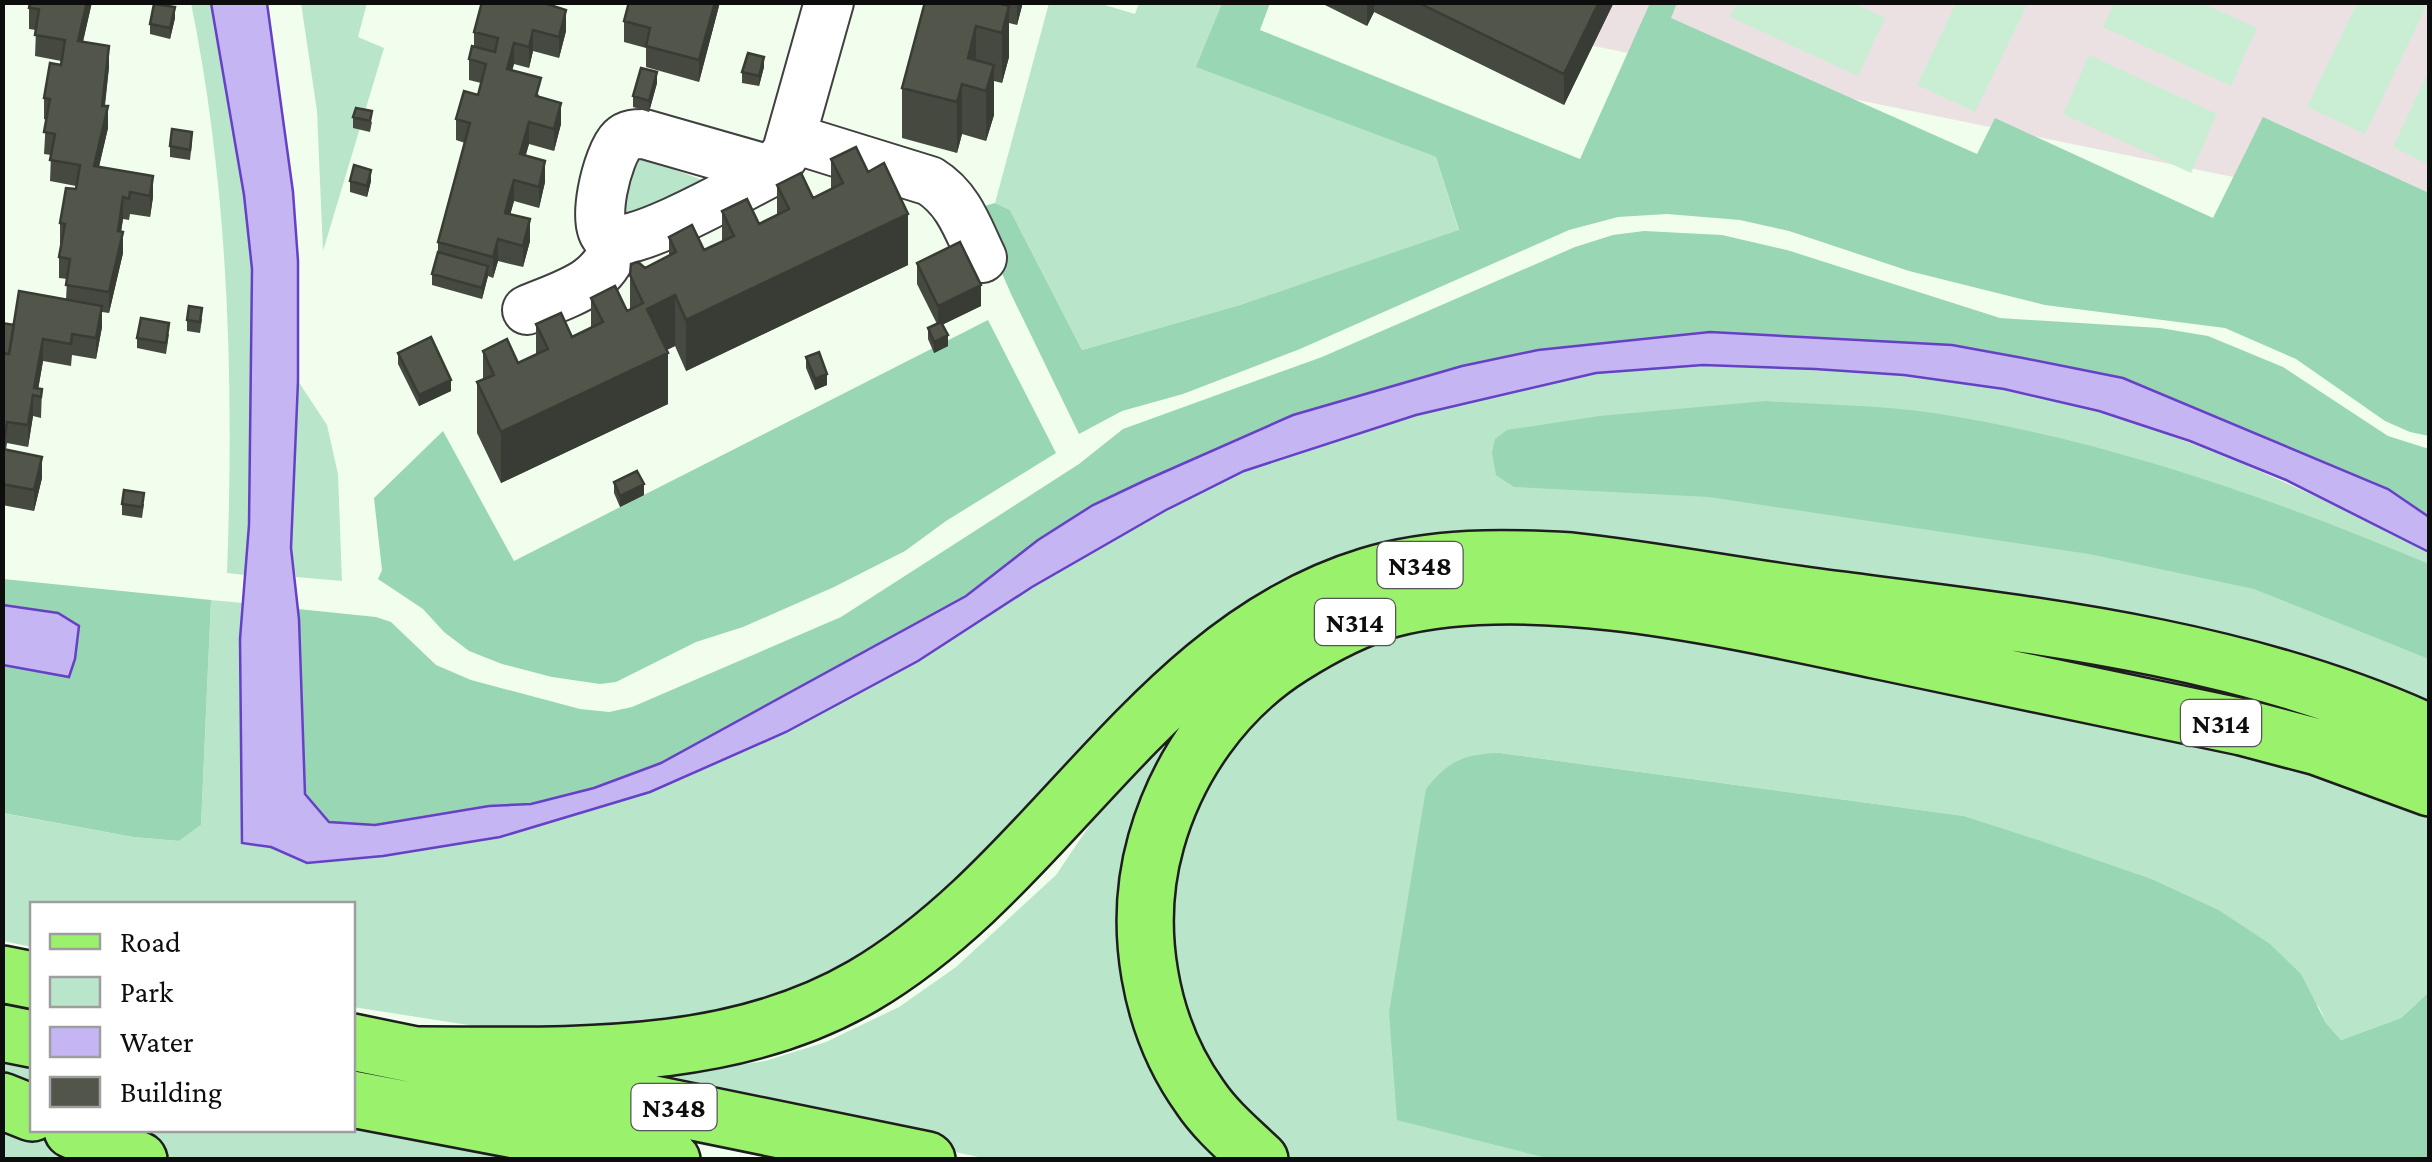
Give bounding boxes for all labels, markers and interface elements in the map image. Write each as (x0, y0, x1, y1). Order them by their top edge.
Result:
road number: N348 (1378, 542, 1462, 588)
road number: N314 (1315, 599, 1395, 645)
road number: N314 (2181, 700, 2261, 746)
legend (30, 902, 355, 1132)
text: Road (120, 925, 181, 958)
text: Park (120, 975, 174, 1008)
text: Water (120, 1025, 194, 1058)
text: Building (120, 1075, 222, 1109)
road number: N348 (632, 1084, 716, 1130)

